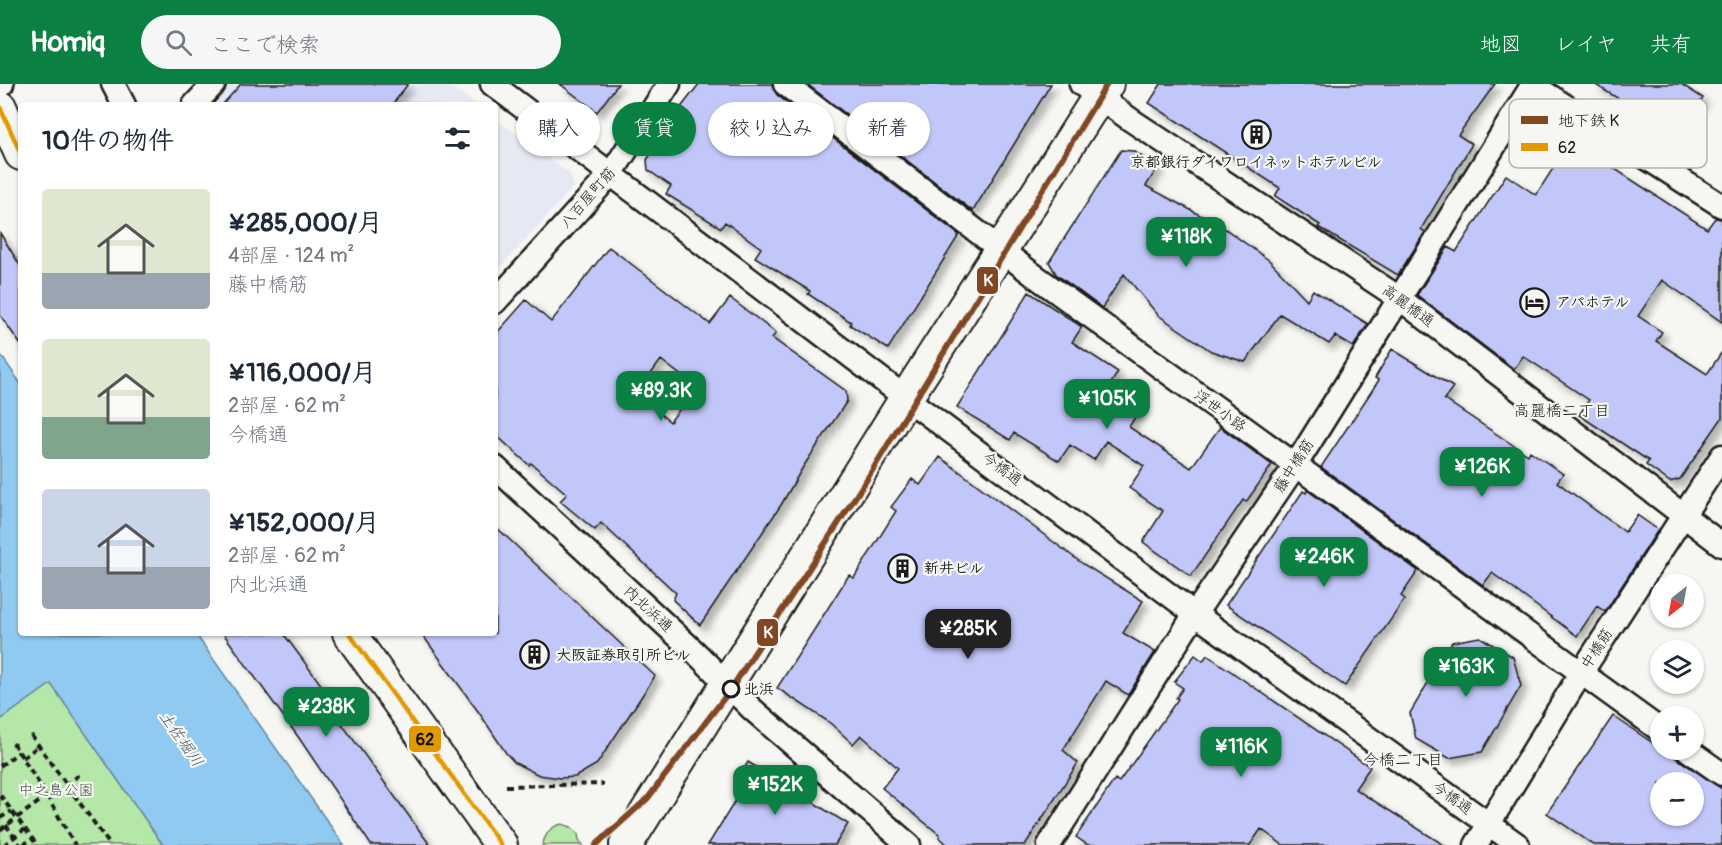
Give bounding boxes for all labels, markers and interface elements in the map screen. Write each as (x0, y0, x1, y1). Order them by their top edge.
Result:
search box (141, 15, 561, 69)
text: Homiq (30, 25, 105, 60)
icon: search (162, 26, 195, 59)
text: ここで検索 (210, 31, 320, 59)
text: 地図 (1480, 31, 1522, 58)
text: レイヤ (1555, 31, 1617, 58)
text: 共有 (1650, 31, 1692, 58)
legend (1509, 99, 1707, 168)
chip: 購入 (516, 102, 600, 156)
chip: 賃貸 (612, 102, 696, 156)
chip: 絞り込み (708, 102, 834, 156)
chip: 新着 (846, 102, 930, 156)
text: 地下鉄 K (1558, 111, 1619, 131)
building icon: 京都銀行ダイワロイネットホテルビル (1240, 119, 1272, 151)
icon: filters (441, 122, 474, 155)
text: 10件の物件 (42, 125, 174, 157)
text: 62 (1558, 138, 1576, 158)
place label: 京都銀行ダイワロイネットホテルビル (1130, 153, 1382, 172)
street label: 八百屋町筋 (556, 163, 620, 233)
text: ¥285,000/月 (228, 207, 383, 239)
icon: home (90, 213, 162, 285)
pin: ¥118K (1144, 217, 1228, 268)
text: ¥118K (1160, 224, 1212, 249)
text: 4部屋 · 124 m² (228, 243, 354, 268)
line badge: K (976, 266, 999, 295)
text: K (983, 271, 993, 291)
text: 藤中橋筋 (228, 272, 308, 297)
street label: 高麗橋通 (1378, 281, 1438, 331)
hotel icon: アパホテル (1519, 286, 1551, 318)
place label: アパホテル (1556, 293, 1629, 312)
text: ¥116,000/月 (228, 357, 377, 389)
icon: home (90, 363, 162, 435)
pin: ¥89.3K (612, 371, 710, 422)
text: ¥89.3K (630, 378, 692, 403)
pin: ¥105K (1065, 379, 1149, 430)
text: ¥105K (1078, 386, 1136, 411)
street label: 浮世小路 (1190, 386, 1250, 436)
text: 2部屋 · 62 m² (228, 393, 346, 418)
district label: 高麗橋二丁目 (1514, 401, 1610, 421)
text: 今橋通 (228, 422, 288, 447)
street label: 藤中橋筋 (1270, 436, 1318, 496)
pin: ¥126K (1440, 447, 1524, 498)
street label: 今橋通 (978, 448, 1026, 490)
text: ¥126K (1454, 454, 1510, 479)
text: ¥152,000/月 (228, 507, 380, 539)
icon: home (90, 513, 162, 585)
pin: ¥246K (1282, 537, 1366, 588)
text: 2部屋 · 62 m² (228, 543, 346, 568)
text: ¥246K (1294, 544, 1354, 569)
building icon: 新井ビル (887, 552, 919, 584)
place label: 新井ビル (924, 559, 984, 578)
text: 内北浜通 (228, 572, 308, 597)
north arrow (1650, 574, 1704, 628)
map controls (1650, 574, 1704, 826)
street label: 内北浜通 (620, 582, 676, 636)
pin: ¥285K (926, 609, 1010, 660)
text: ¥285K (939, 616, 997, 641)
line badge: K (756, 618, 779, 647)
text: K (763, 623, 773, 643)
street label: 中橋筋 (1577, 625, 1617, 673)
building icon: 大阪証券取引所ビル (519, 639, 551, 671)
button: layers (1650, 640, 1704, 694)
place label: 大阪証券取引所ビル (556, 646, 691, 665)
pin: ¥163K (1424, 647, 1508, 698)
text: ¥163K (1438, 654, 1494, 679)
marker: 北浜 (722, 680, 740, 698)
place label: 北浜 (744, 680, 774, 699)
pin: ¥238K (284, 687, 368, 738)
text: ¥238K (297, 694, 355, 719)
button: + (1650, 706, 1704, 760)
water label: 土佐堀川 (154, 707, 208, 771)
line badge: 62 (408, 725, 442, 753)
pin: ¥116K (1199, 727, 1283, 778)
text: 62 (416, 730, 434, 750)
text: ¥116K (1214, 734, 1268, 759)
district label: 今橋二丁目 (1363, 750, 1443, 770)
pin: ¥152K (733, 765, 817, 816)
text: ¥152K (747, 772, 803, 797)
button: − (1650, 772, 1704, 826)
street label: 今橋通 (1428, 777, 1476, 819)
park label: 中之島公園 (18, 781, 94, 800)

